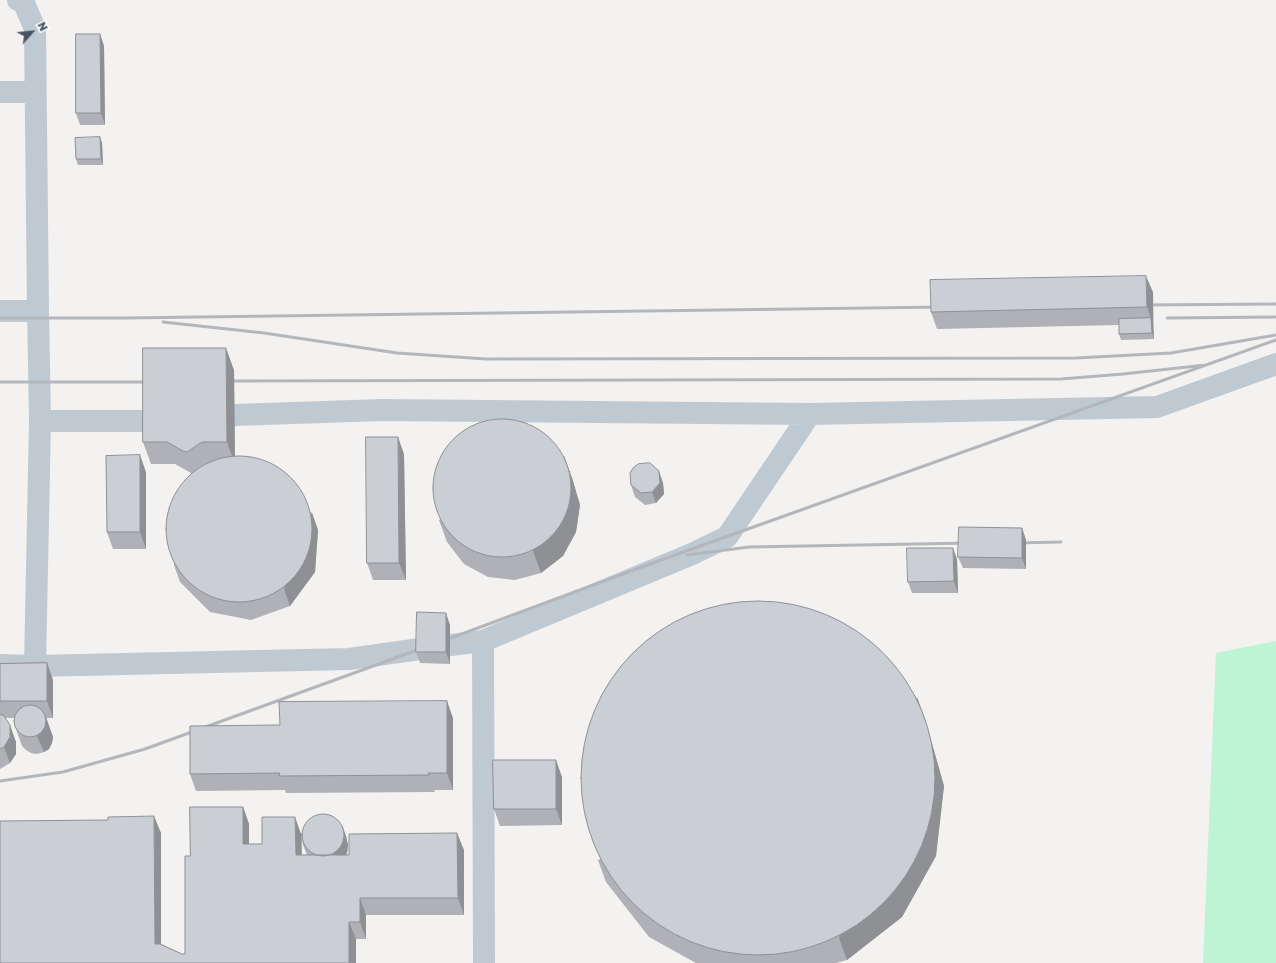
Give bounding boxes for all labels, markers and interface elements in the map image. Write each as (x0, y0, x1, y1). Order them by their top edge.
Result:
north arrow (12, 12, 52, 52)
text: N (35, 20, 51, 33)

